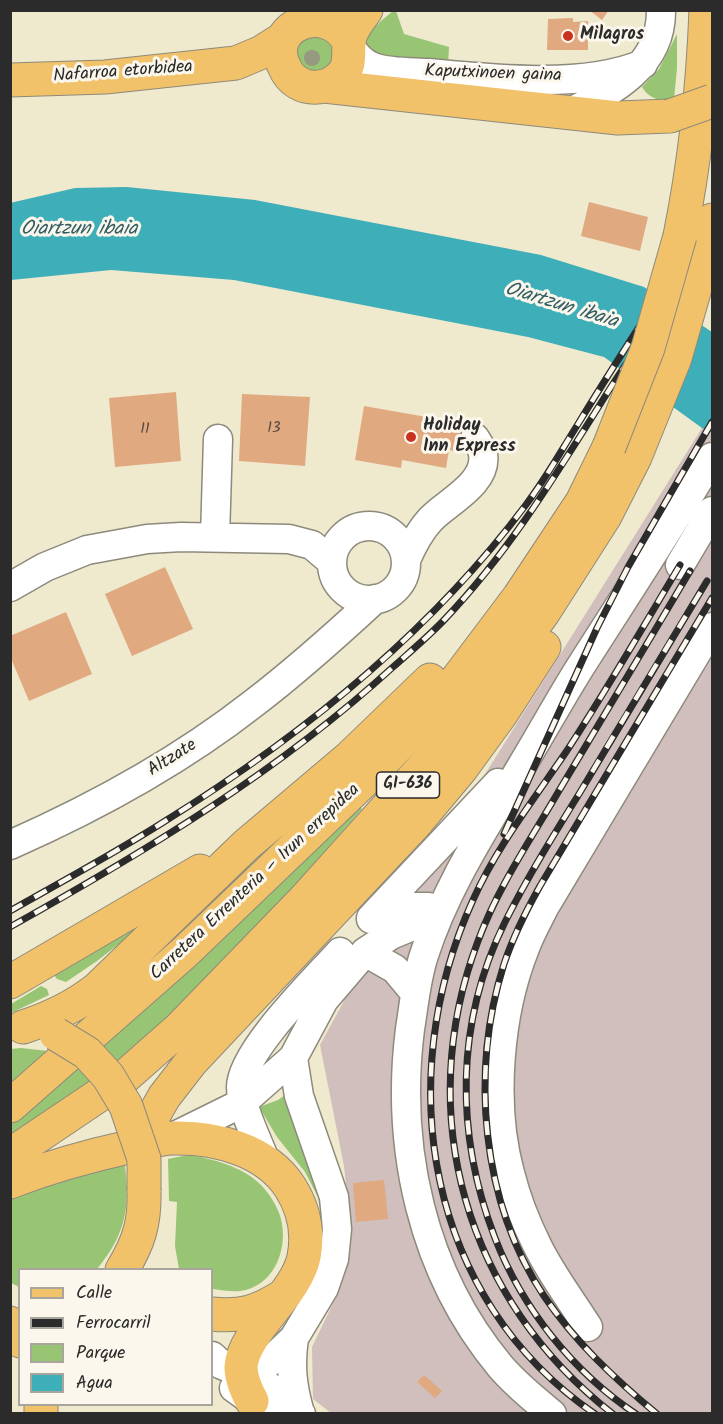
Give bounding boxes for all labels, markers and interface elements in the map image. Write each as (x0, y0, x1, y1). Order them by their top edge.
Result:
place label: Milagros (580, 25, 644, 47)
marker: Milagros (561, 29, 575, 43)
street label: Nafarroa etorbidea (52, 57, 194, 89)
street label: Kaputxinoen gaina (424, 62, 562, 88)
water label: Oiartzun ibaia (21, 219, 137, 243)
water label: Oiartzun ibaia (502, 278, 620, 336)
place label: Holiday Inn Express (423, 416, 516, 458)
house number: 13 (267, 420, 281, 438)
house number: 11 (140, 421, 150, 439)
marker: Holiday Inn Express (404, 430, 418, 444)
street label: Altzate (144, 736, 202, 782)
road number: GI-636 (376, 772, 440, 798)
street label: Carretera Errenteria – Irun errepidea (147, 780, 365, 986)
legend (18, 1268, 213, 1406)
text: Calle (76, 1279, 112, 1308)
text: Ferrocarril (76, 1309, 151, 1338)
text: Parque (76, 1339, 125, 1368)
text: Agua (76, 1369, 113, 1398)

